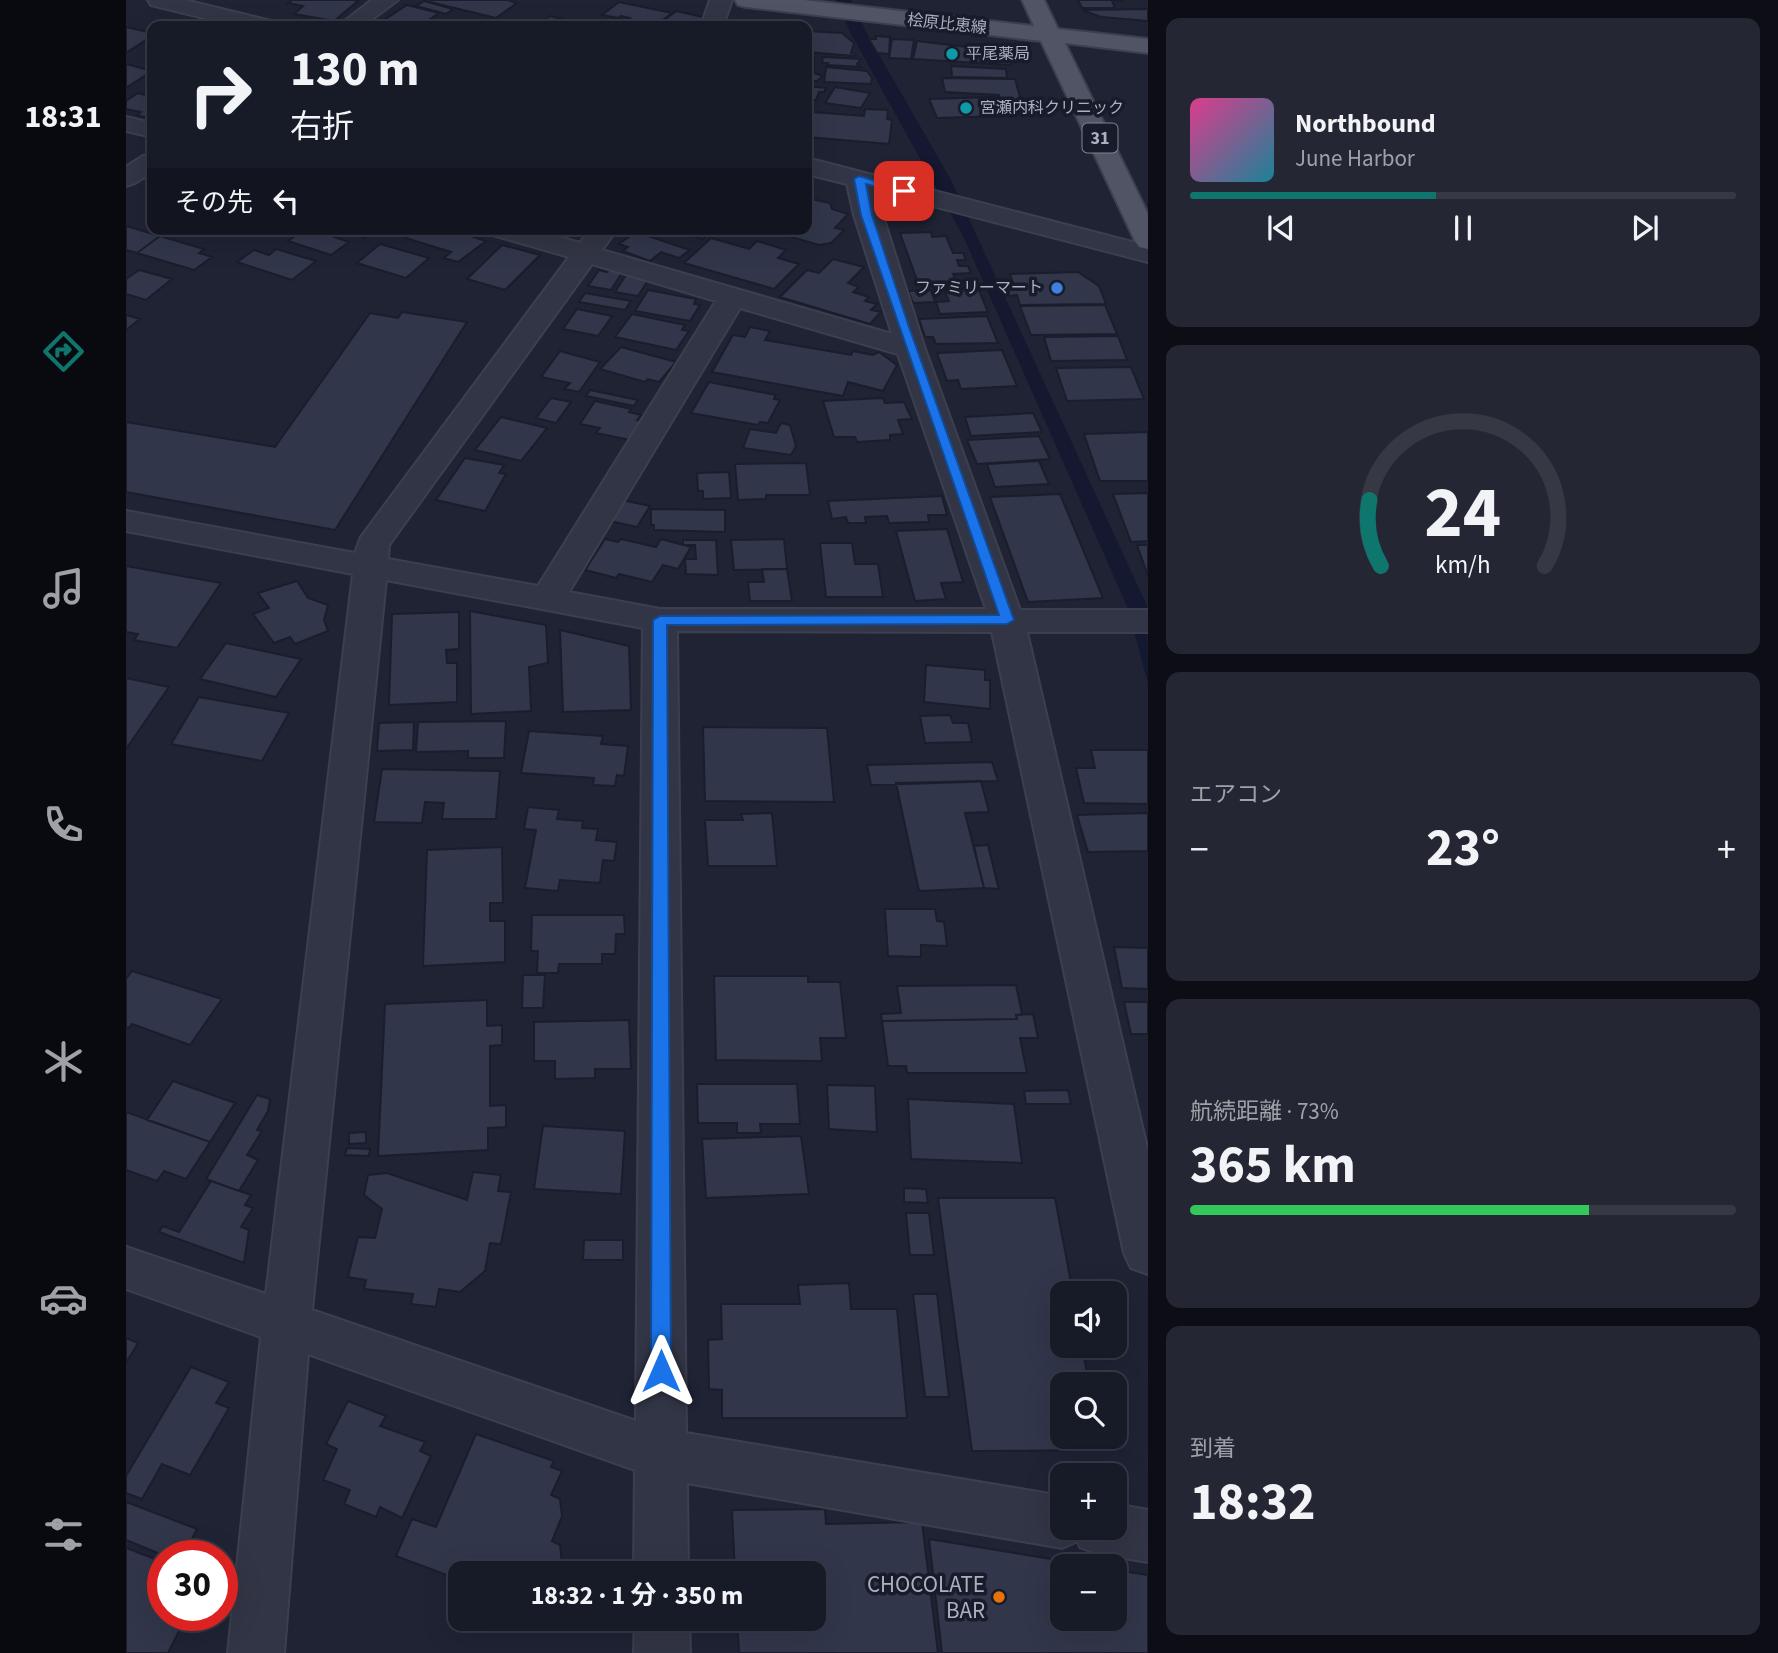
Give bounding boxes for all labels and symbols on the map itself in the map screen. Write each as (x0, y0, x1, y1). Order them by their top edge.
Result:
street label: 桧原比恵線 (906, 9, 988, 39)
place label: 平尾薬局 (966, 43, 1030, 65)
marker: 平尾薬局 (944, 46, 960, 62)
place label: 宮瀬内科クリニック (980, 97, 1124, 119)
marker: 宮瀬内科クリニック (958, 100, 974, 116)
road number: 31 (1082, 124, 1118, 153)
pin (874, 161, 934, 221)
place label: ファミリーマート (915, 277, 1043, 299)
marker: ファミリーマート (1049, 280, 1065, 296)
position arrow (624, 1334, 698, 1408)
speed limit sign: 30 (147, 1540, 238, 1631)
place label: CHOCOLATE BAR (867, 1568, 985, 1627)
marker: CHOCOLATE BAR (991, 1589, 1007, 1605)

